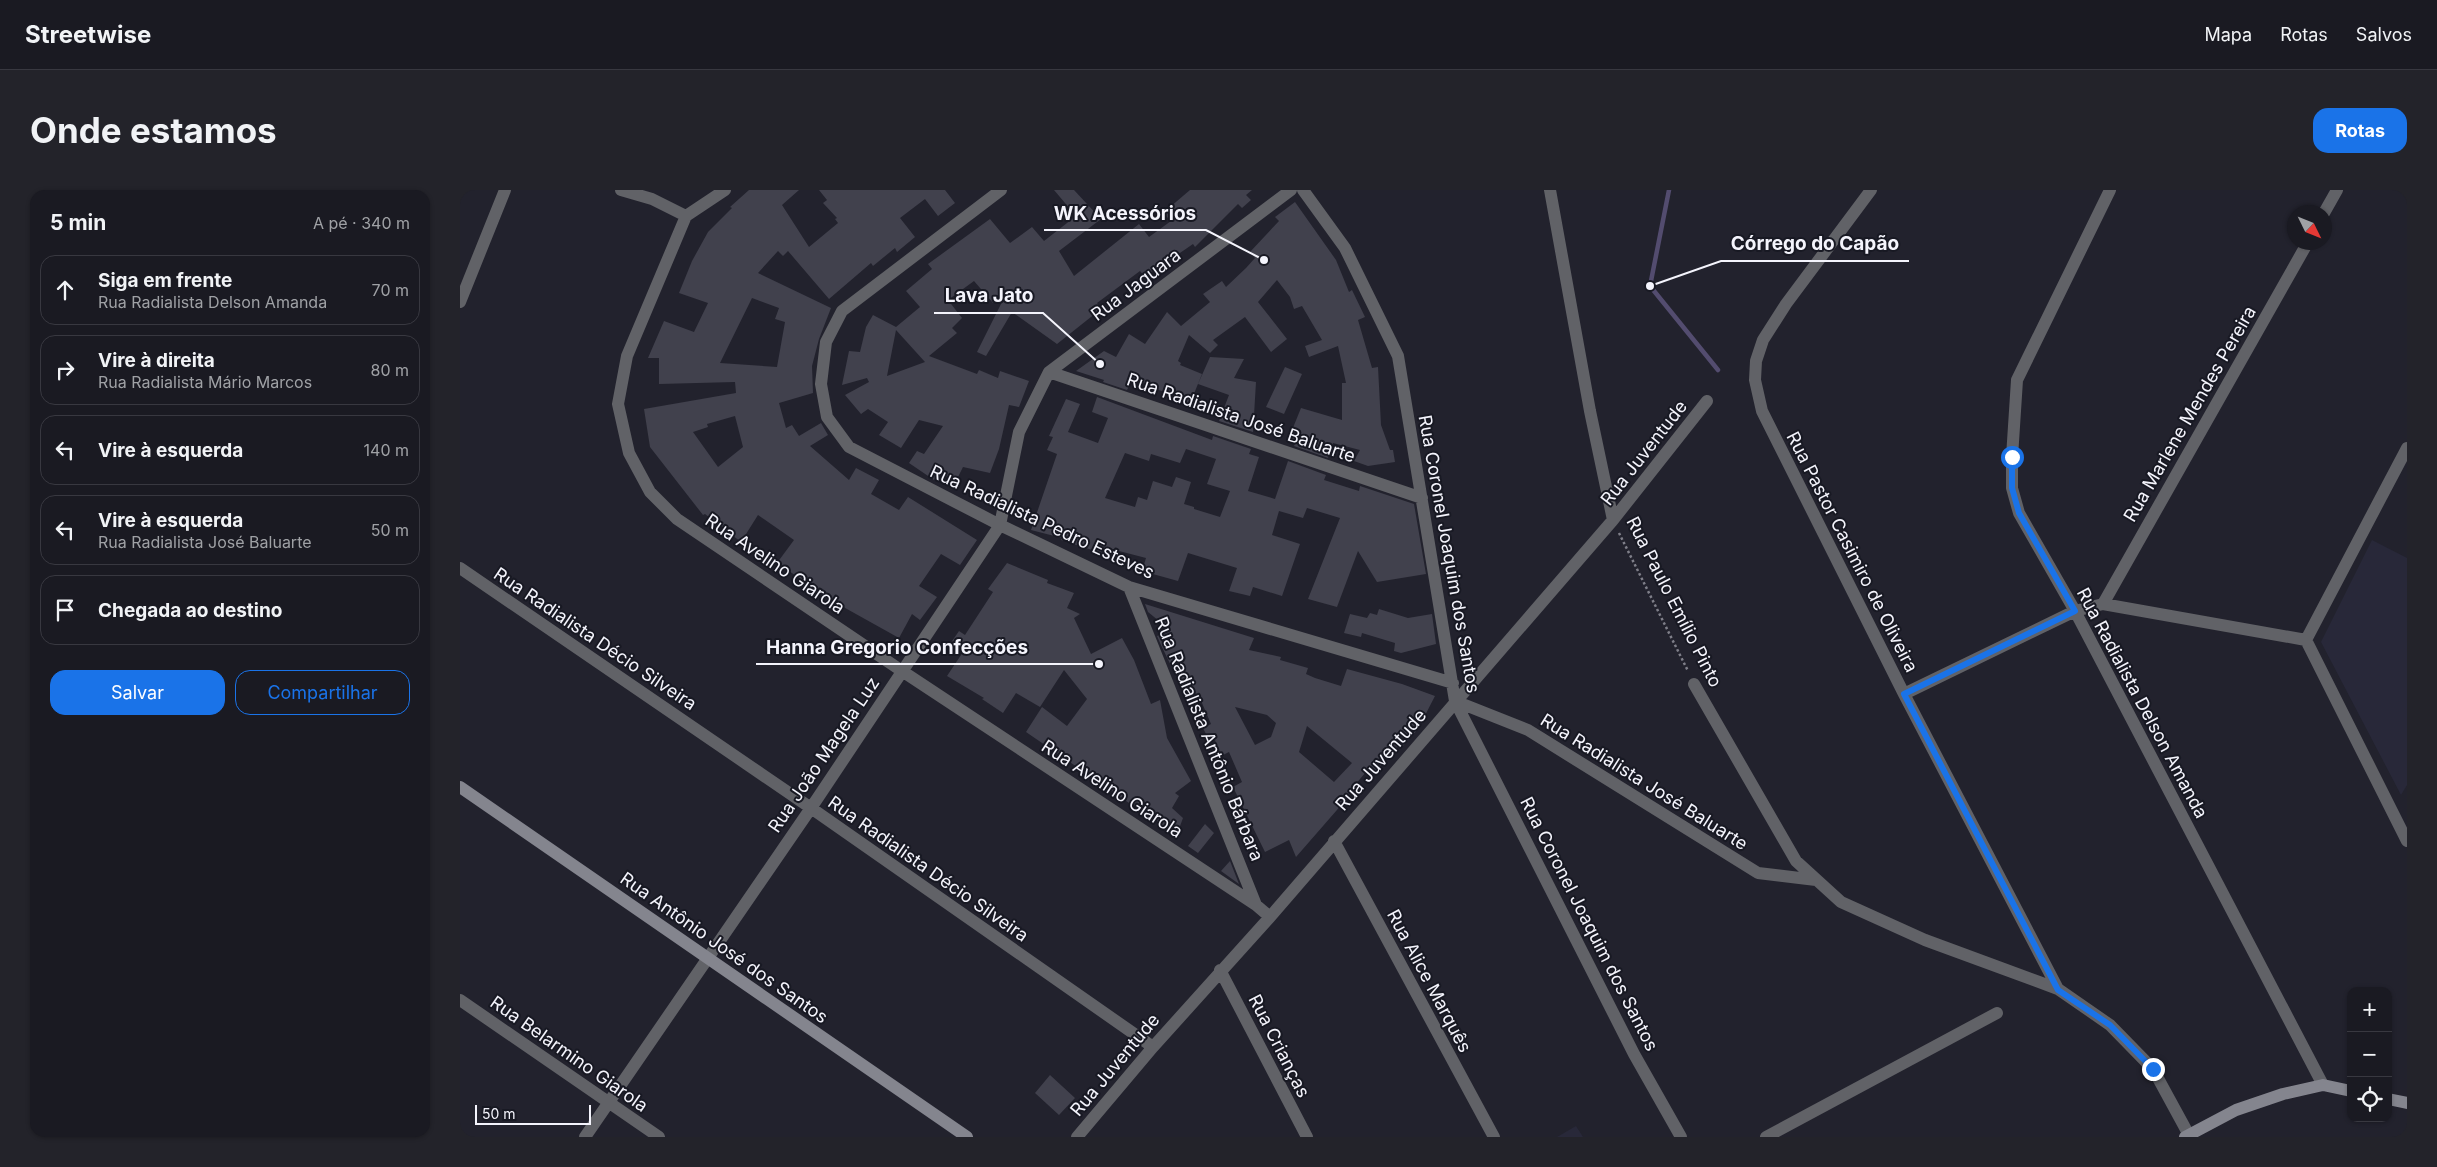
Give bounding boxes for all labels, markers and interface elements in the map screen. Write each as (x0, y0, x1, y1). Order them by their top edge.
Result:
text: Streetwise (25, 20, 151, 49)
text: Mapa (2204, 24, 2252, 45)
text: Rotas (2280, 24, 2328, 45)
text: Salvos (2356, 24, 2412, 45)
button: Rotas (2313, 108, 2407, 153)
text: Onde estamos (30, 109, 277, 151)
callout: WK Acessórios (1044, 196, 1206, 230)
text: WK Acessórios (1054, 202, 1196, 225)
north arrow (2287, 205, 2332, 250)
text: 5 min (50, 210, 106, 235)
text: A pé · 340 m (313, 213, 410, 233)
callout: Córrego do Capão (1721, 227, 1909, 261)
text: Córrego do Capão (1731, 232, 1899, 255)
street label: Rua Jaguara (1087, 244, 1185, 325)
text: Siga em frente (98, 269, 232, 292)
icon: ahead (51, 276, 79, 304)
callout: Lava Jato (934, 279, 1043, 313)
text: 70 m (372, 280, 409, 300)
text: Lava Jato (945, 284, 1033, 307)
text: Rua Radialista Delson Amanda (98, 292, 327, 312)
street label: Rua Marlene Mendes Pereira (2119, 302, 2260, 525)
text: Vire à direita (98, 349, 215, 372)
icon: right (51, 356, 79, 384)
text: 80 m (370, 360, 409, 380)
street label: Rua Radialista José Baluarte (1124, 368, 1358, 467)
text: Rua Radialista Mário Marcos (98, 372, 312, 392)
street label: Rua Juventude (1596, 396, 1691, 509)
street label: Rua Coronel Joaquim dos Santos (1415, 413, 1484, 695)
street label: Rua Pastor Casimiro de Oliveira (1782, 428, 1922, 675)
icon: left (51, 436, 79, 464)
text: Vire à esquerda (98, 439, 243, 462)
text: 140 m (364, 440, 409, 460)
route start (2001, 446, 2024, 469)
street label: Rua Radialista Pedro Esteves (927, 460, 1158, 583)
text: Vire à esquerda (98, 509, 243, 532)
street label: Rua Avelino Giarola (702, 509, 849, 618)
street label: Rua Paulo Emílio Pinto (1622, 513, 1727, 690)
icon: left (51, 516, 79, 544)
text: 50 m (371, 520, 409, 540)
text: Rua Radialista José Baluarte (98, 532, 312, 552)
street label: Rua Radialista Décio Silveira (490, 563, 701, 714)
street label: Rua Radialista Delson Amanda (2073, 584, 2212, 821)
icon: arrive (51, 596, 79, 624)
text: Chegada ao destino (98, 599, 282, 622)
street label: Rua Radialista Antônio Bárbara (1151, 614, 1268, 864)
callout: Hanna Gregorio Confecções (756, 630, 1038, 664)
text: Hanna Gregorio Confecções (766, 636, 1028, 659)
button: Salvar (50, 670, 225, 715)
button: Compartilhar (235, 670, 410, 715)
street label: Rua João Magela Luz (764, 673, 883, 836)
street label: Rua Juventude (1331, 705, 1430, 815)
street label: Rua Radialista José Baluarte (1537, 709, 1752, 854)
street label: Rua Avelino Giarola (1038, 735, 1187, 842)
street label: Rua Radialista Décio Silveira (824, 791, 1032, 946)
street label: Rua Coronel Joaquim dos Santos (1516, 793, 1663, 1054)
street label: Rua Antônio José dos Santos (616, 868, 832, 1027)
street label: Rua Alice Marquês (1383, 906, 1476, 1056)
map controls (2347, 987, 2392, 1122)
button: + (2347, 987, 2392, 1032)
street label: Rua Belarmino Giarola (486, 991, 652, 1116)
street label: Rua Crianças (1244, 991, 1314, 1101)
street label: Rua Juventude (1066, 1009, 1164, 1120)
button: − (2347, 1032, 2392, 1077)
route end (2142, 1058, 2165, 1081)
button: locate (2347, 1077, 2392, 1122)
scale bar (475, 1102, 591, 1125)
text: 50 m (482, 1105, 516, 1122)

